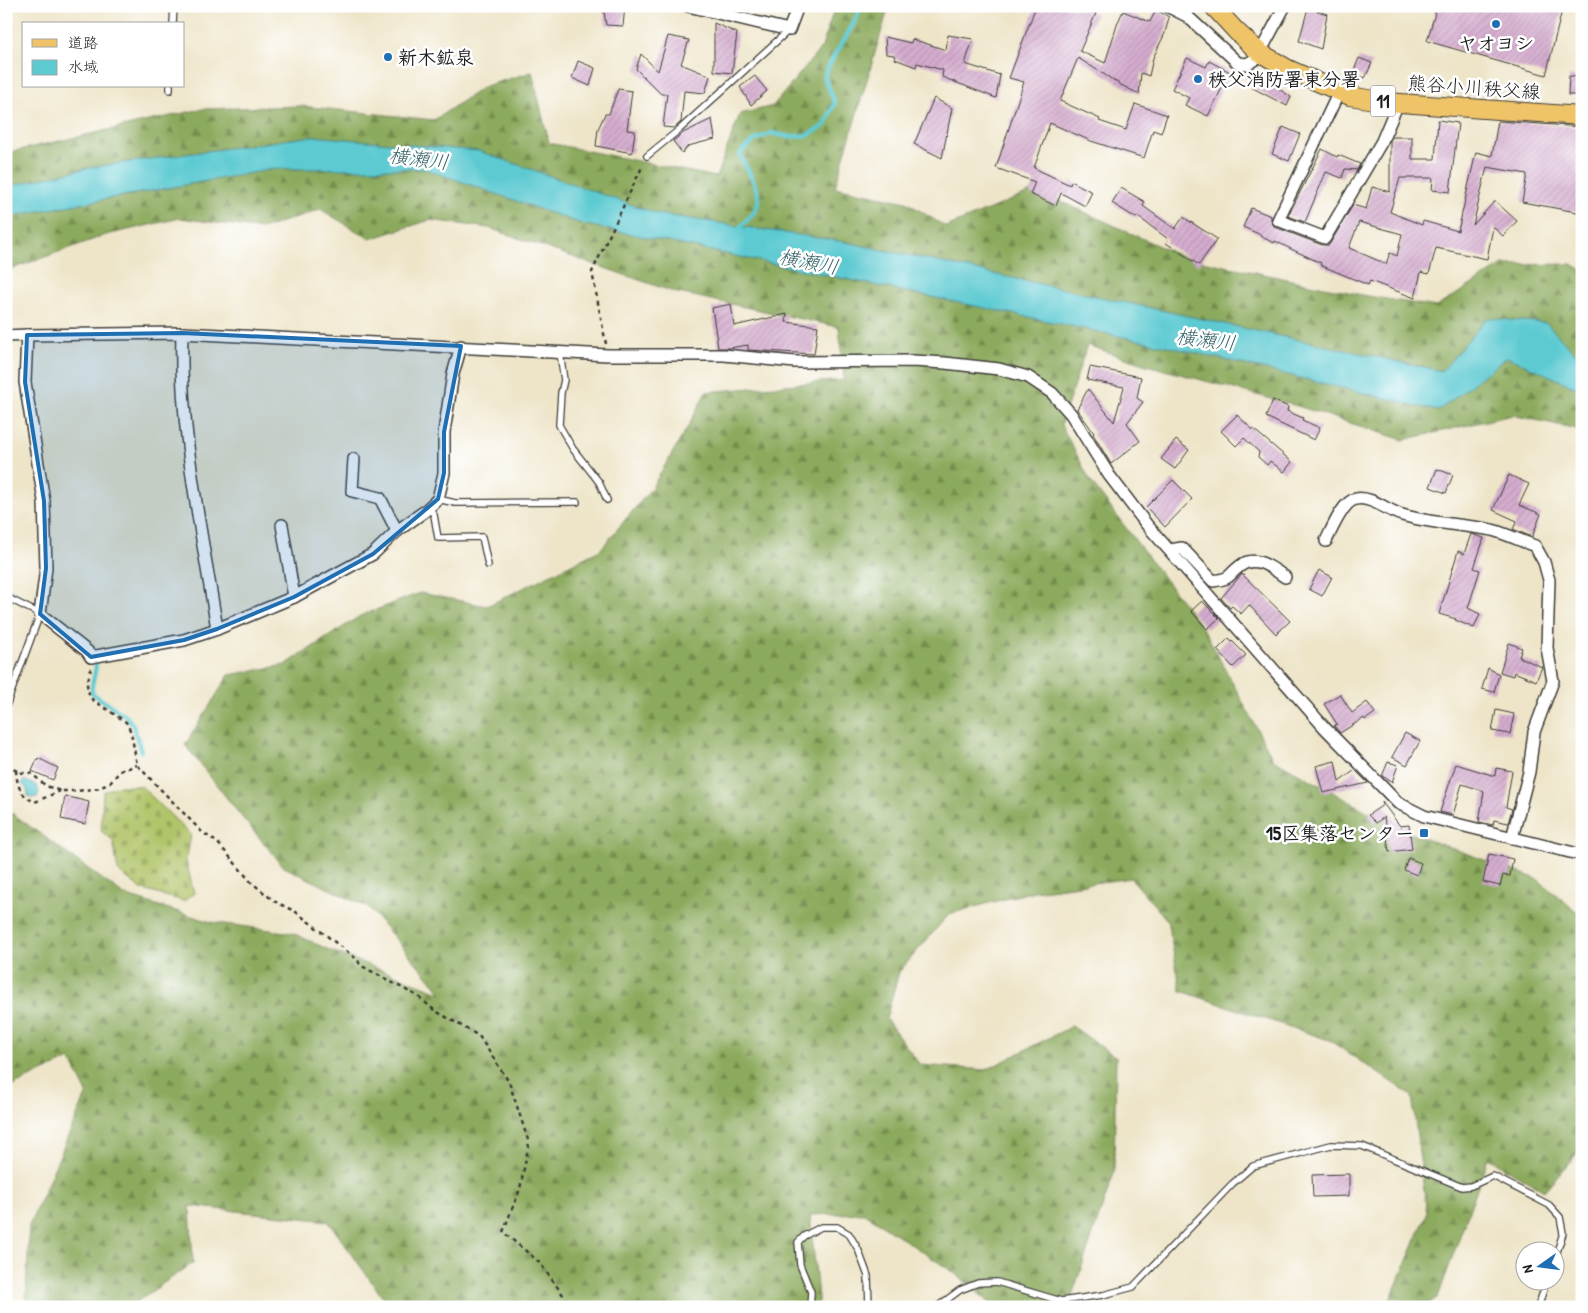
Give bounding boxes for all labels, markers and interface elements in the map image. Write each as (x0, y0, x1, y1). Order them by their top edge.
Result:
marker: ヤオヨシ (1490, 18, 1502, 30)
legend (22, 22, 185, 88)
place label: ヤオヨシ (1458, 30, 1534, 56)
text: 道路 (68, 32, 98, 53)
place label: 新木鉱泉 (398, 44, 474, 70)
marker: 新木鉱泉 (382, 51, 394, 63)
text: 水域 (68, 56, 98, 77)
place label: 秩父消防署東分署 (1208, 66, 1360, 92)
street label: 熊谷小川秩父線 (1407, 69, 1541, 105)
marker: 秩父消防署東分署 (1192, 73, 1204, 85)
road number: 11 (1370, 85, 1396, 116)
water label: 横瀬川 (388, 141, 450, 175)
water label: 横瀬川 (777, 242, 841, 280)
water label: 横瀬川 (1175, 322, 1237, 356)
place label: 15区集落センター (1266, 820, 1414, 846)
marker: 15区集落センター (1418, 827, 1430, 839)
north arrow (1516, 1240, 1566, 1290)
text: N (1517, 1263, 1537, 1275)

